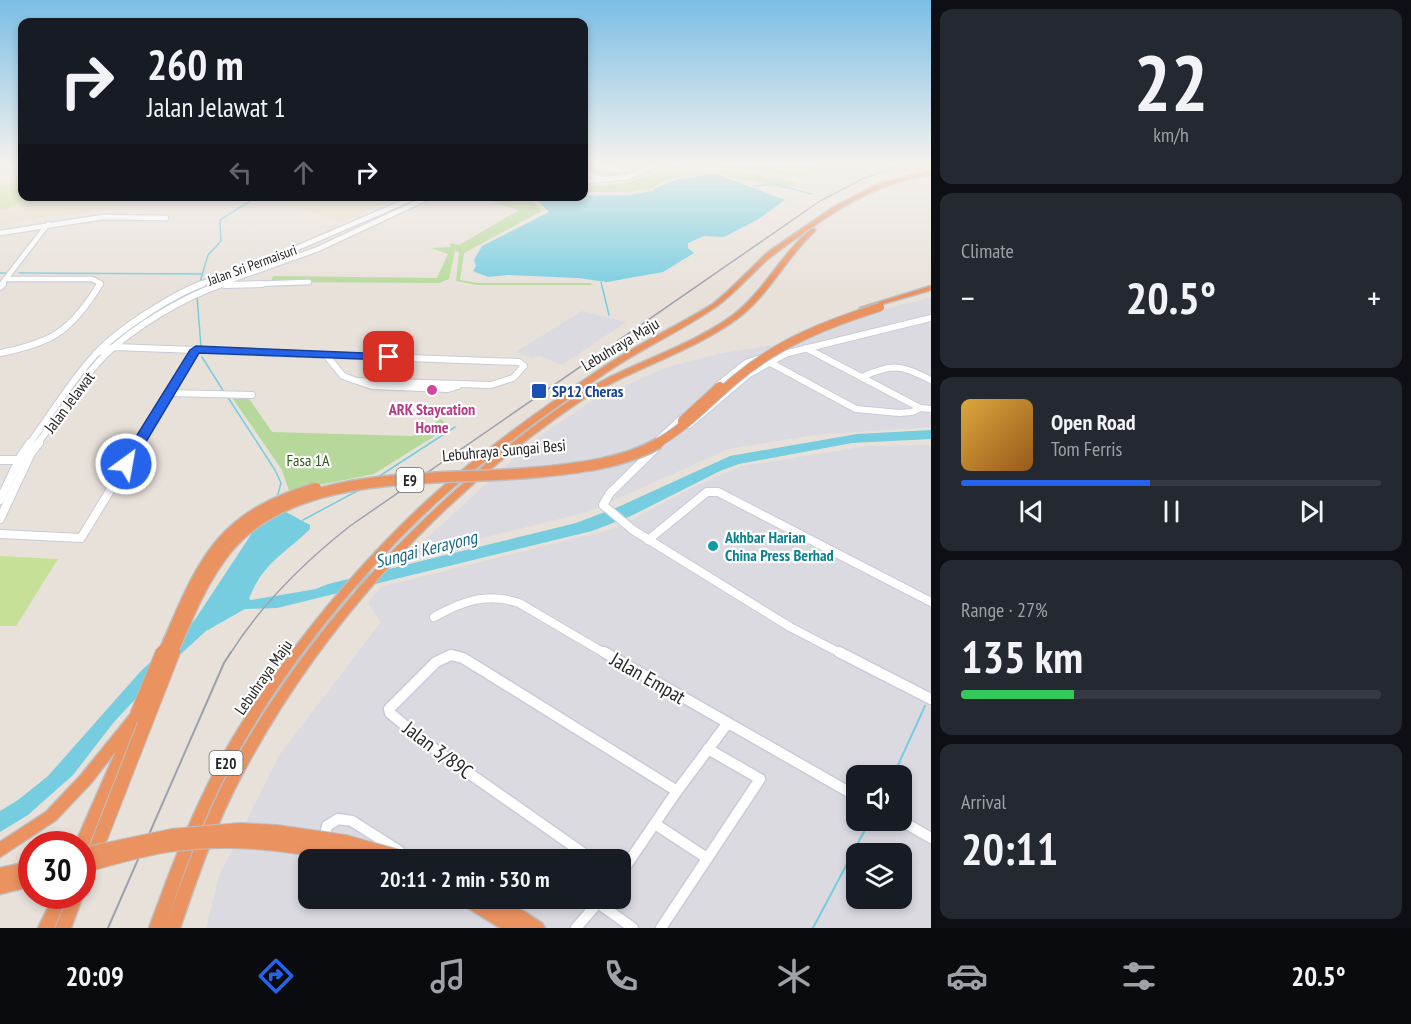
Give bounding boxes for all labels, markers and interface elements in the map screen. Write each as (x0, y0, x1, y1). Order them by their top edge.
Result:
text: 22 (1134, 32, 1208, 133)
text: 260 m (147, 37, 244, 92)
icon: right (48, 42, 126, 120)
text: Jalan Jelawat 1 (147, 90, 286, 124)
text: km/h (1153, 122, 1189, 148)
icon: left (224, 156, 257, 189)
icon: ahead (287, 156, 320, 189)
icon: right (350, 156, 383, 189)
text: Climate (961, 238, 1014, 264)
street label: Jalan Sri Permaisuri (204, 241, 299, 290)
text: 20.5° (1126, 268, 1216, 326)
text: − (961, 276, 975, 319)
text: + (1367, 276, 1381, 319)
street label: Lebuhraya Maju (578, 313, 662, 375)
pin (363, 331, 414, 382)
icon: arrive (372, 340, 405, 373)
street label: Jalan Jelawat (39, 367, 99, 437)
place label: SP12 Cheras (552, 381, 624, 401)
marker: SP12 Cheras (530, 382, 548, 400)
marker: ARK Staycation Home (425, 383, 439, 397)
place label: ARK Staycation Home (388, 399, 475, 437)
text: Open Road (1051, 408, 1136, 436)
position arrow (94, 432, 158, 496)
street label: Lebuhraya Sungai Besi (441, 435, 567, 465)
text: Tom Ferris (1051, 436, 1122, 462)
park label: Fasa 1A (287, 450, 330, 470)
road number: E9 (396, 468, 424, 492)
icon: previous (1015, 495, 1048, 528)
icon: pause (1155, 495, 1188, 528)
icon: next (1295, 495, 1328, 528)
water label: Sungai Kerayong (373, 525, 480, 573)
place label: Akhbar Harian China Press Berhad (724, 527, 834, 565)
marker: Akhbar Harian China Press Berhad (706, 539, 720, 553)
text: Range · 27% (961, 597, 1048, 623)
text: 135 km (961, 627, 1083, 685)
street label: Lebuhraya Maju (230, 636, 296, 718)
street label: Jalan Empat (605, 646, 691, 710)
street label: Jalan 3/89C (397, 715, 478, 785)
road number: E20 (210, 751, 242, 775)
map controls (846, 765, 912, 909)
button: sound (846, 765, 912, 831)
text: Arrival (961, 789, 1006, 815)
text: 20:11 (961, 819, 1058, 877)
speed limit sign: 30 (18, 831, 96, 909)
button: layers (846, 843, 912, 909)
text: 20:11 · 2 min · 530 m (379, 865, 550, 893)
icon: directions (255, 955, 297, 997)
icon: music (427, 955, 469, 997)
icon: phone (600, 955, 642, 997)
icon: climate (773, 955, 815, 997)
icon: car (946, 955, 988, 997)
icon: filters (1118, 955, 1160, 997)
text: 20:09 (65, 959, 124, 993)
text: 20.5° (1291, 959, 1346, 993)

